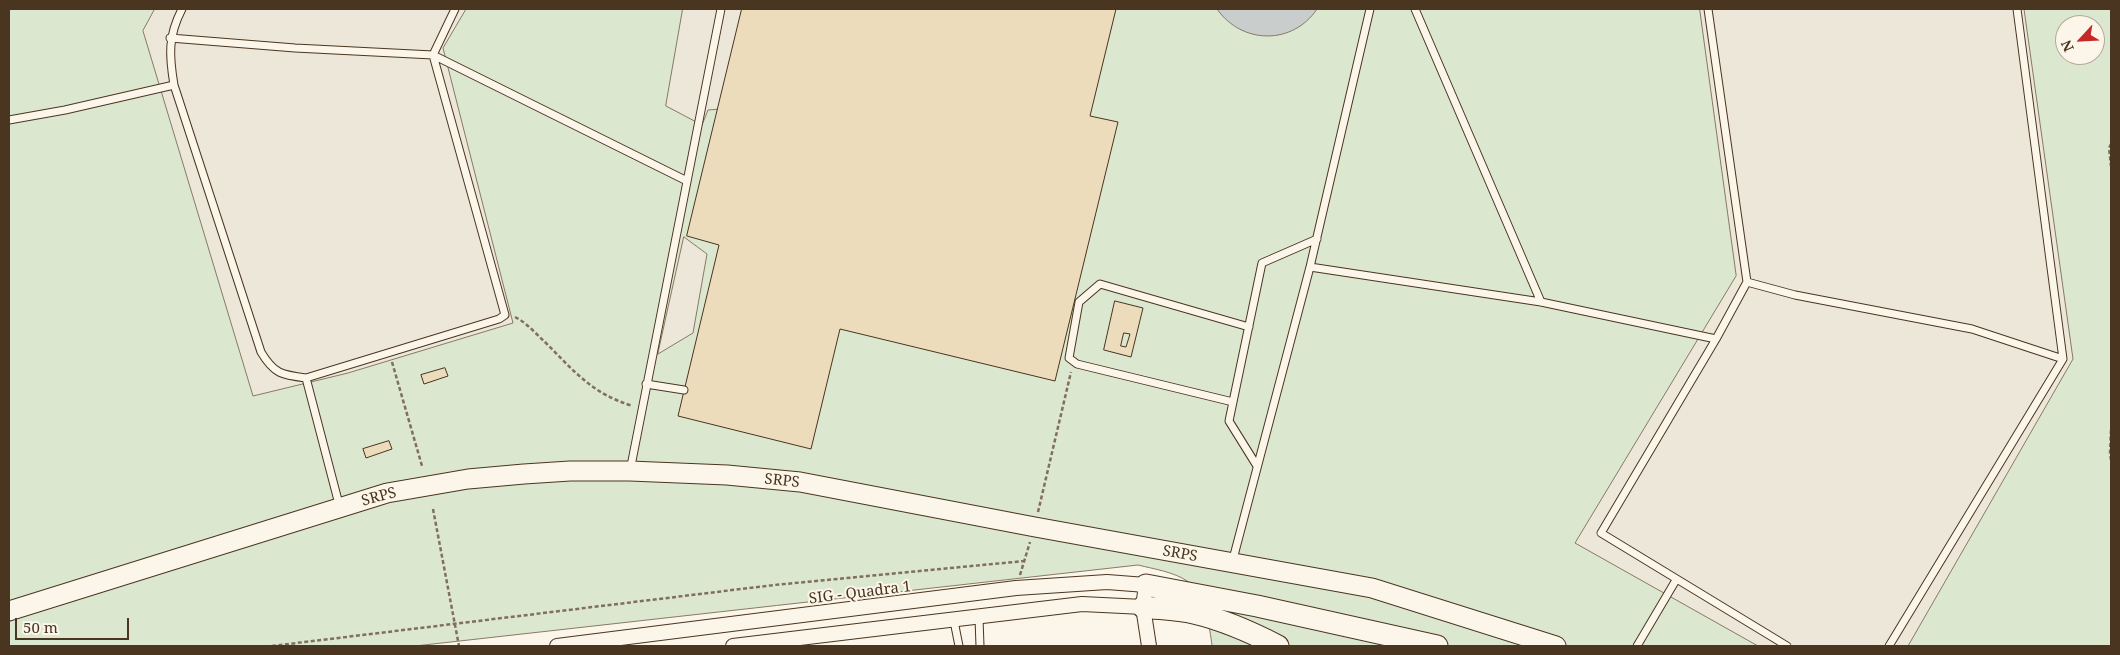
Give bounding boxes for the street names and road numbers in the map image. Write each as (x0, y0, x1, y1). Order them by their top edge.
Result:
street label: SRPS (764, 470, 800, 492)
street label: SRPS (360, 484, 398, 510)
street label: SRPS (1161, 542, 1199, 566)
street label: SIG - Quadra 1 (808, 578, 912, 608)

